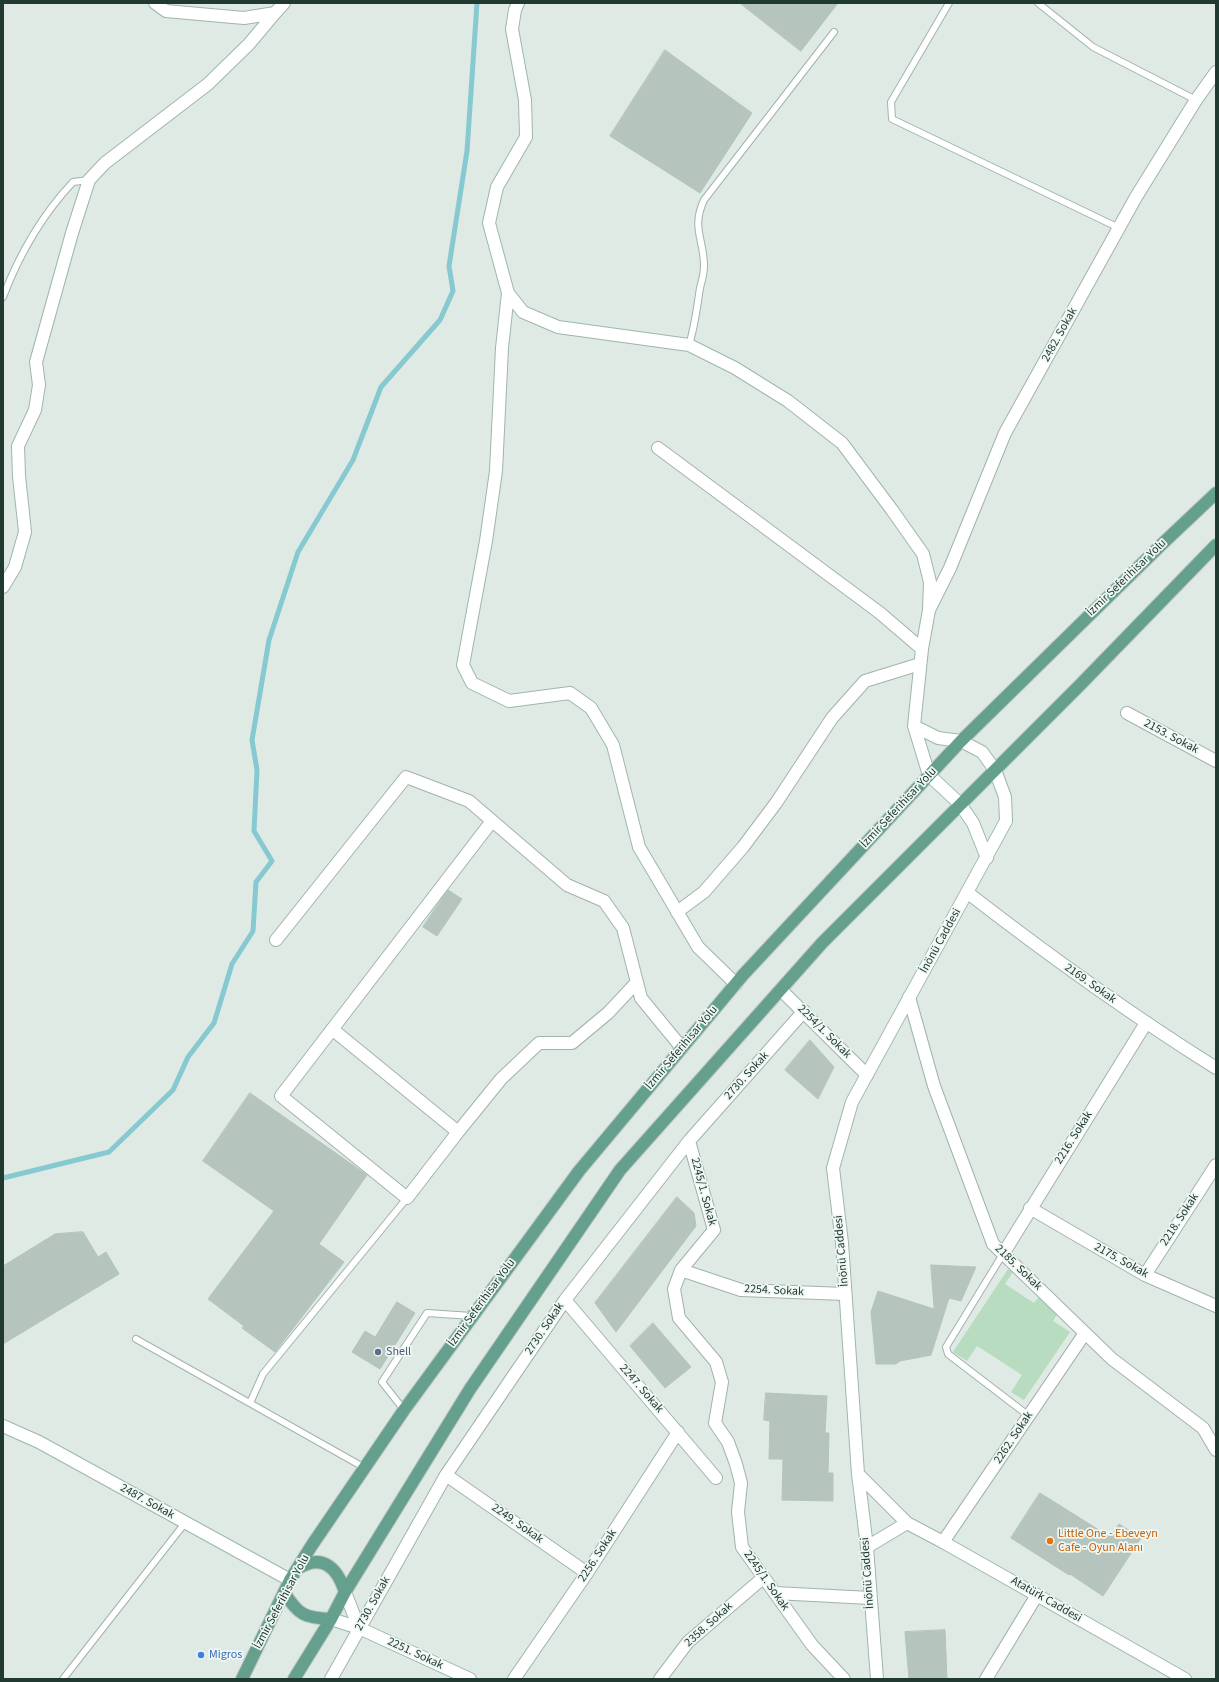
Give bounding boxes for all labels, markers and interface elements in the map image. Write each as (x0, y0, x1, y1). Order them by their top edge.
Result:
street label: 2482. Sokak (1039, 305, 1081, 365)
street label: İzmir Seferihisar Yolu (1084, 536, 1170, 620)
street label: 2153. Sokak (1141, 717, 1201, 757)
street label: İzmir Seferihisar Yolu (858, 765, 940, 851)
street label: İnönü Caddesi (917, 906, 965, 976)
street label: 2169. Sokak (1061, 961, 1119, 1007)
street label: 2254/1. Sokak (794, 1002, 854, 1062)
street label: İzmir Seferihisar Yolu (643, 1003, 721, 1093)
street label: 2730. Sokak (722, 1049, 772, 1103)
street label: 2216. Sokak (1052, 1109, 1096, 1167)
street label: 2245/1. Sokak (687, 1156, 719, 1228)
street label: 2218. Sokak (1158, 1191, 1202, 1249)
street label: İnönü Caddesi (832, 1215, 852, 1287)
street label: 2175. Sokak (1091, 1240, 1151, 1282)
street label: 2185. Sokak (991, 1242, 1045, 1294)
street label: İzmir Seferihisar Yolu (445, 1256, 519, 1350)
street label: 2254. Sokak (744, 1282, 804, 1300)
street label: 2730. Sokak (522, 1300, 568, 1358)
place label: Shell (386, 1345, 411, 1359)
marker: Shell (373, 1347, 383, 1357)
street label: 2247. Sokak (616, 1362, 666, 1416)
street label: 2262. Sokak (991, 1409, 1037, 1467)
street label: 2487. Sokak (117, 1481, 177, 1523)
street label: 2249. Sokak (488, 1501, 546, 1547)
street label: 2256. Sokak (576, 1527, 620, 1585)
place label: Little One - Ebeveyn Cafe - Oyun Alanı (1058, 1527, 1158, 1555)
marker: Little One - Ebeveyn Cafe - Oyun Alanı (1045, 1536, 1055, 1546)
street label: İnönü Caddesi (858, 1537, 878, 1609)
street label: 2245/1. Sokak (740, 1548, 792, 1614)
street label: İzmir Seferihisar Yolu (251, 1552, 313, 1652)
street label: 2730. Sokak (352, 1574, 394, 1634)
street label: Atatürk Caddesi (1008, 1574, 1084, 1626)
street label: 2358. Sokak (682, 1600, 736, 1650)
street label: 2251. Sokak (385, 1635, 445, 1673)
place label: Migros (209, 1648, 242, 1662)
marker: Migros (196, 1650, 206, 1660)

